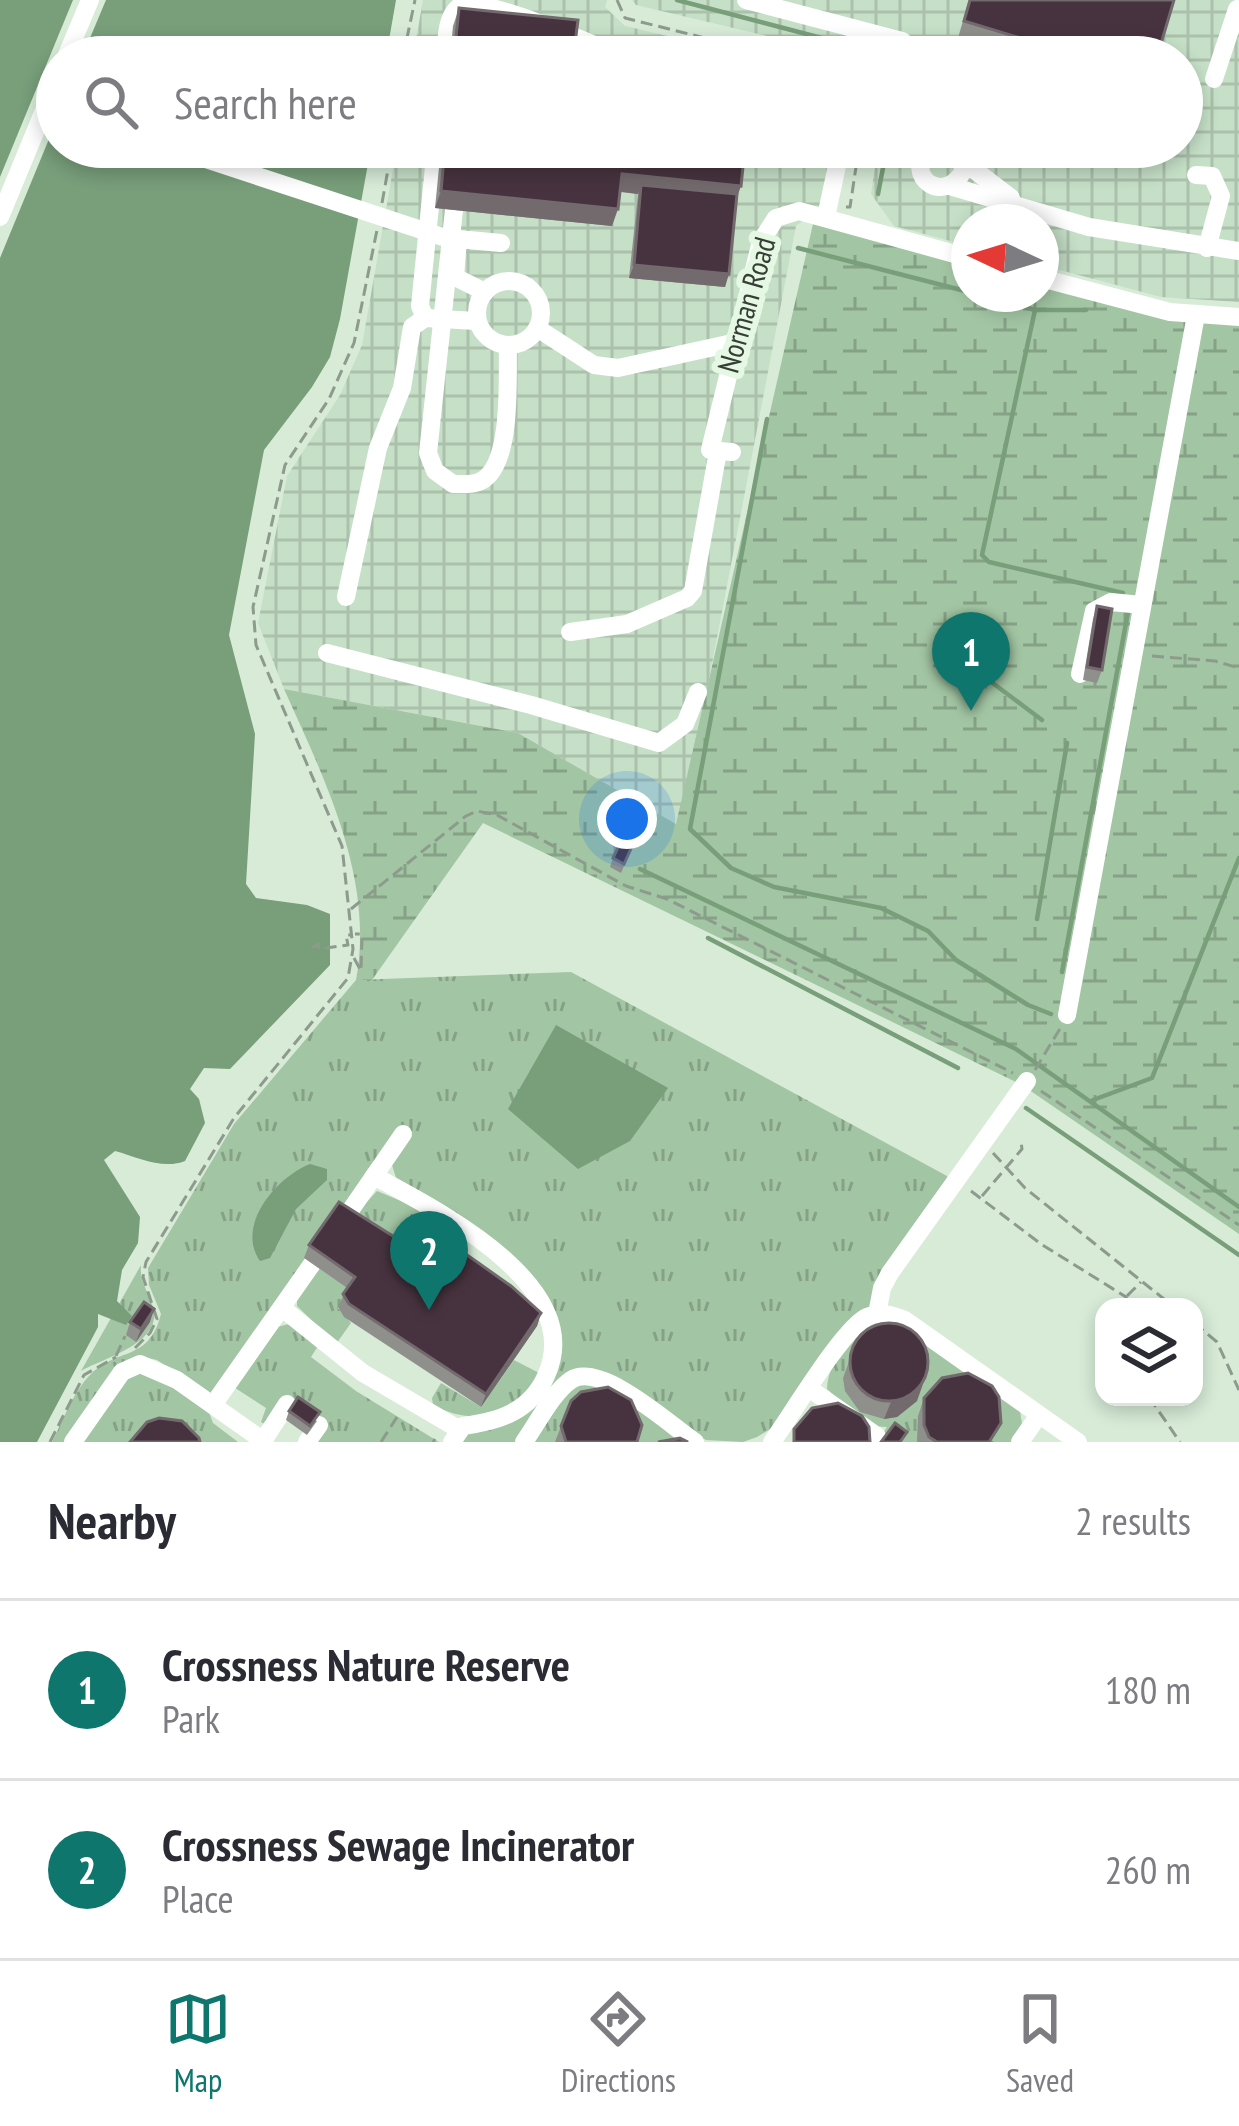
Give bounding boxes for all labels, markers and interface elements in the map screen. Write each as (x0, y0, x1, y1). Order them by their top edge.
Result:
search box (36, 36, 1203, 168)
icon: search (78, 69, 144, 135)
text: Search here (174, 73, 357, 131)
north arrow (951, 204, 1059, 312)
street label: Norman Road (708, 232, 784, 377)
pin: 1 (932, 612, 1010, 711)
your location (597, 789, 657, 849)
pin: 2 (390, 1211, 468, 1310)
map controls (1095, 1298, 1203, 1406)
button: layers (1095, 1298, 1203, 1406)
text: Nearby (48, 1487, 176, 1553)
text: 2 results (1075, 1495, 1191, 1546)
text: Crossness Nature Reserve (162, 1635, 570, 1693)
text: 1 (78, 1664, 96, 1715)
text: 180 m (1105, 1664, 1191, 1715)
text: Park (162, 1693, 220, 1744)
text: Crossness Sewage Incinerator (162, 1815, 634, 1873)
text: 2 (78, 1844, 96, 1895)
text: 260 m (1105, 1844, 1191, 1895)
text: Place (162, 1873, 234, 1924)
tab: Map (165, 1986, 231, 2101)
tab: Directions (561, 1986, 676, 2101)
tab: Saved (1006, 1986, 1074, 2101)

